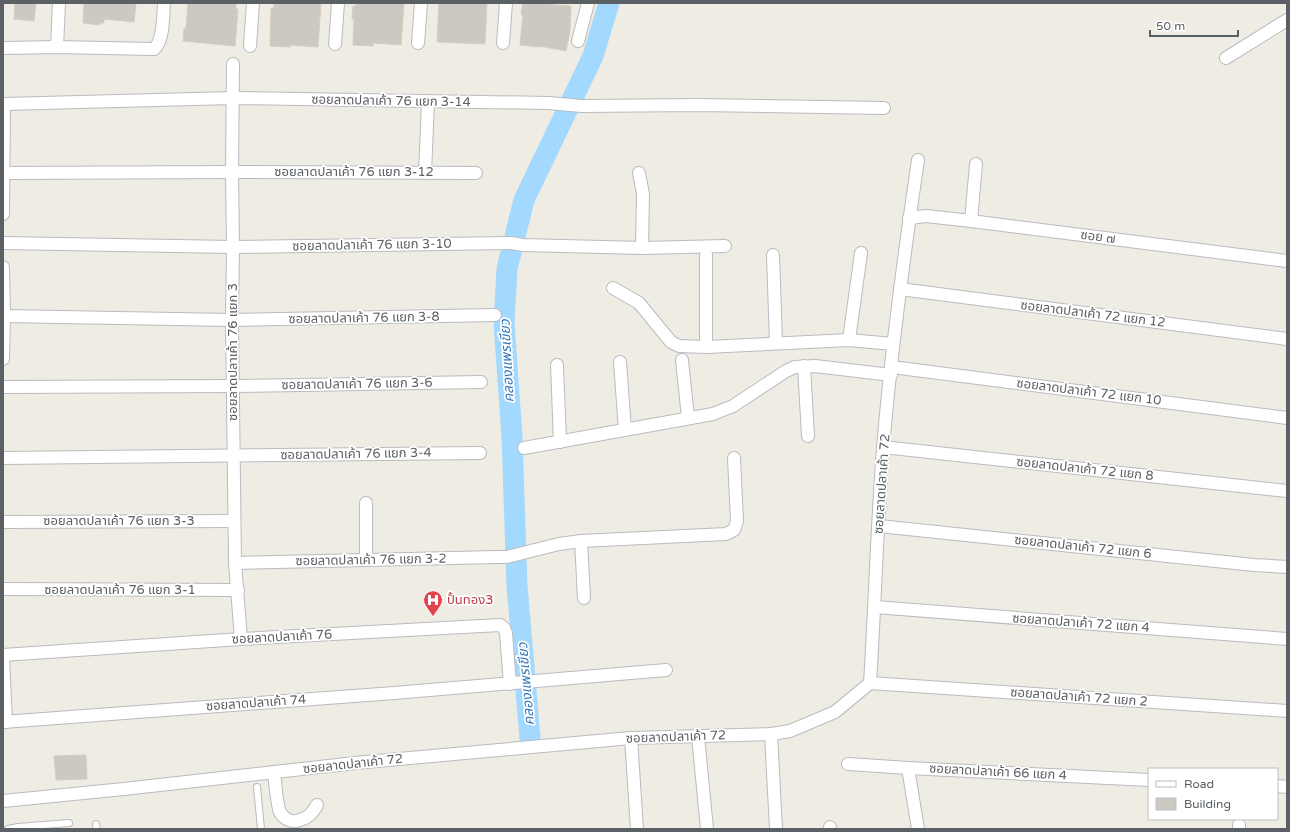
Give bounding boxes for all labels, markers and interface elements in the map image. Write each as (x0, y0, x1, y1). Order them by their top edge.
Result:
scale bar (1150, 12, 1238, 38)
text: 50 m (1156, 19, 1185, 33)
street label: ซอยลาดปลาเค้า 76 แยก 3-14 (311, 92, 471, 110)
street label: ซอยลาดปลาเค้า 76 แยก 3-12 (274, 164, 434, 180)
street label: ซอย ๗ (1080, 227, 1116, 247)
street label: ซอยลาดปลาเค้า 76 แยก 3-10 (292, 236, 452, 254)
street label: ซอยลาดปลาเค้า 76 แยก 3 (225, 283, 241, 421)
street label: ซอยลาดปลาเค้า 72 แยก 12 (1020, 297, 1166, 331)
street label: ซอยลาดปลาเค้า 76 แยก 3-8 (288, 309, 440, 327)
water label: คลองแพรเขียว (496, 318, 518, 403)
street label: ซอยลาดปลาเค้า 76 แยก 3-6 (281, 375, 433, 393)
street label: ซอยลาดปลาเค้า 72 แยก 10 (1016, 375, 1162, 409)
street label: ซอยลาดปลาเค้า 72 (871, 433, 893, 535)
street label: ซอยลาดปลาเค้า 76 แยก 3-4 (280, 445, 432, 463)
street label: ซอยลาดปลาเค้า 72 แยก 8 (1016, 454, 1154, 484)
street label: ซอยลาดปลาเค้า 76 แยก 3-3 (43, 513, 195, 529)
street label: ซอยลาดปลาเค้า 72 แยก 6 (1014, 532, 1152, 562)
street label: ซอยลาดปลาเค้า 76 แยก 3-2 (295, 551, 447, 569)
street label: ซอยลาดปลาเค้า 76 แยก 3-1 (44, 582, 196, 598)
hospital icon: ปั้นทอง3 (422, 589, 444, 617)
place label: ปั้นทอง3 (447, 591, 493, 608)
street label: ซอยลาดปลาเค้า 72 แยก 4 (1012, 610, 1150, 636)
street label: ซอยลาดปลาเค้า 76 (231, 626, 333, 648)
water label: คลองแพรเขียว (514, 641, 538, 726)
street label: ซอยลาดปลาเค้า 72 แยก 2 (1010, 684, 1148, 710)
street label: ซอยลาดปลาเค้า 74 (205, 692, 307, 714)
street label: ซอยลาดปลาเค้า 72 (626, 727, 726, 747)
street label: ซอยลาดปลาเค้า 72 (302, 751, 404, 777)
street label: ซอยลาดปลาเค้า 66 แยก 4 (929, 760, 1067, 784)
legend (1148, 768, 1278, 820)
text: Road (1184, 777, 1214, 791)
text: Building (1184, 797, 1231, 811)

